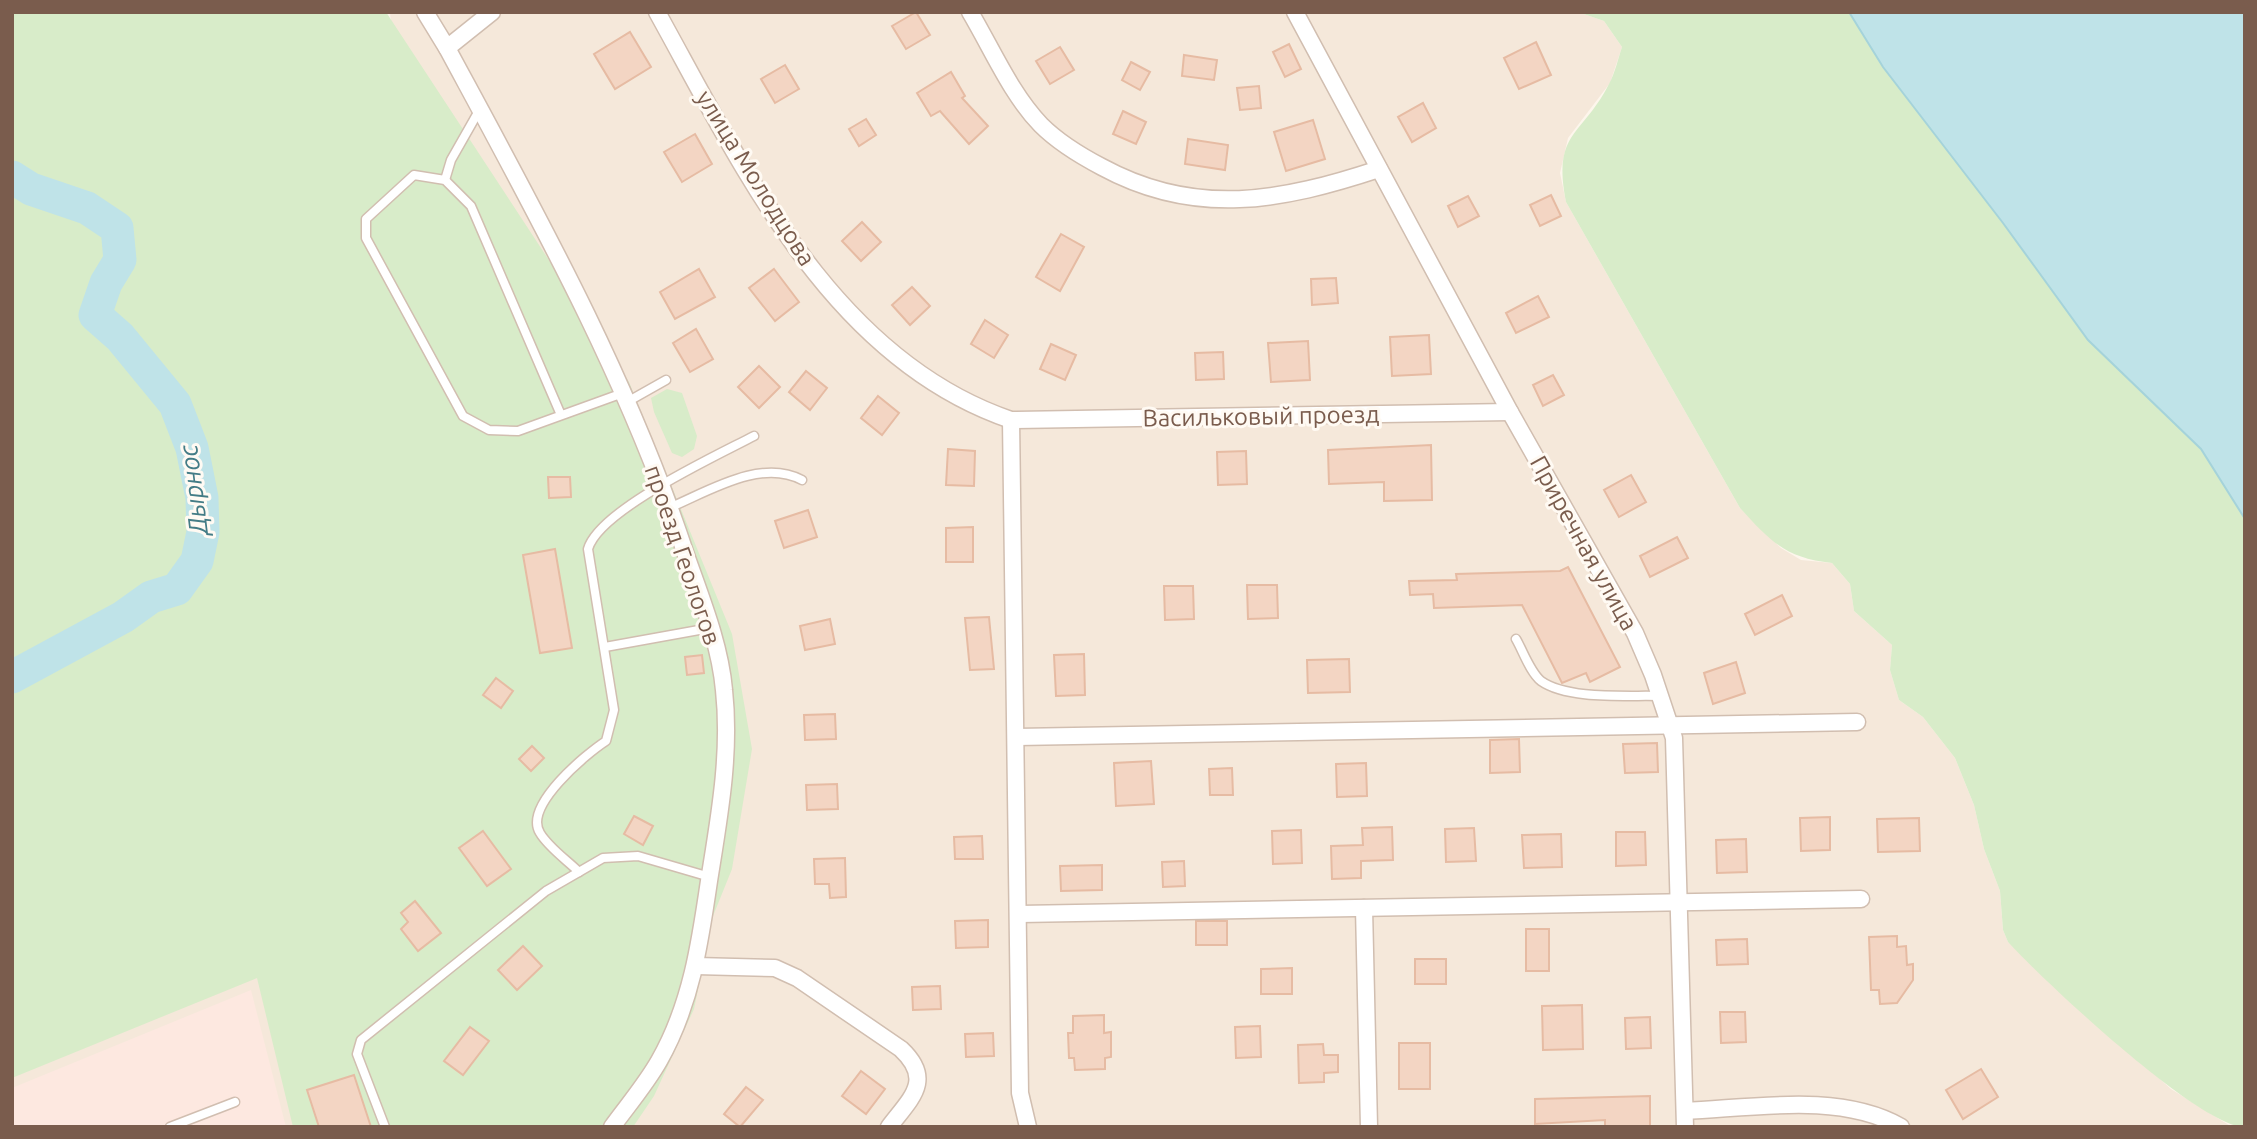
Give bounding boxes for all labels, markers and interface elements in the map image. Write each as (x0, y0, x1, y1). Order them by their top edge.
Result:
street label: улица Молодцова (691, 85, 821, 271)
street label: Васильковый проезд (1142, 400, 1380, 432)
water label: Дырнос (173, 442, 213, 540)
street label: Приречная улица (1525, 451, 1643, 635)
street label: проезд Геологов (640, 462, 726, 648)

